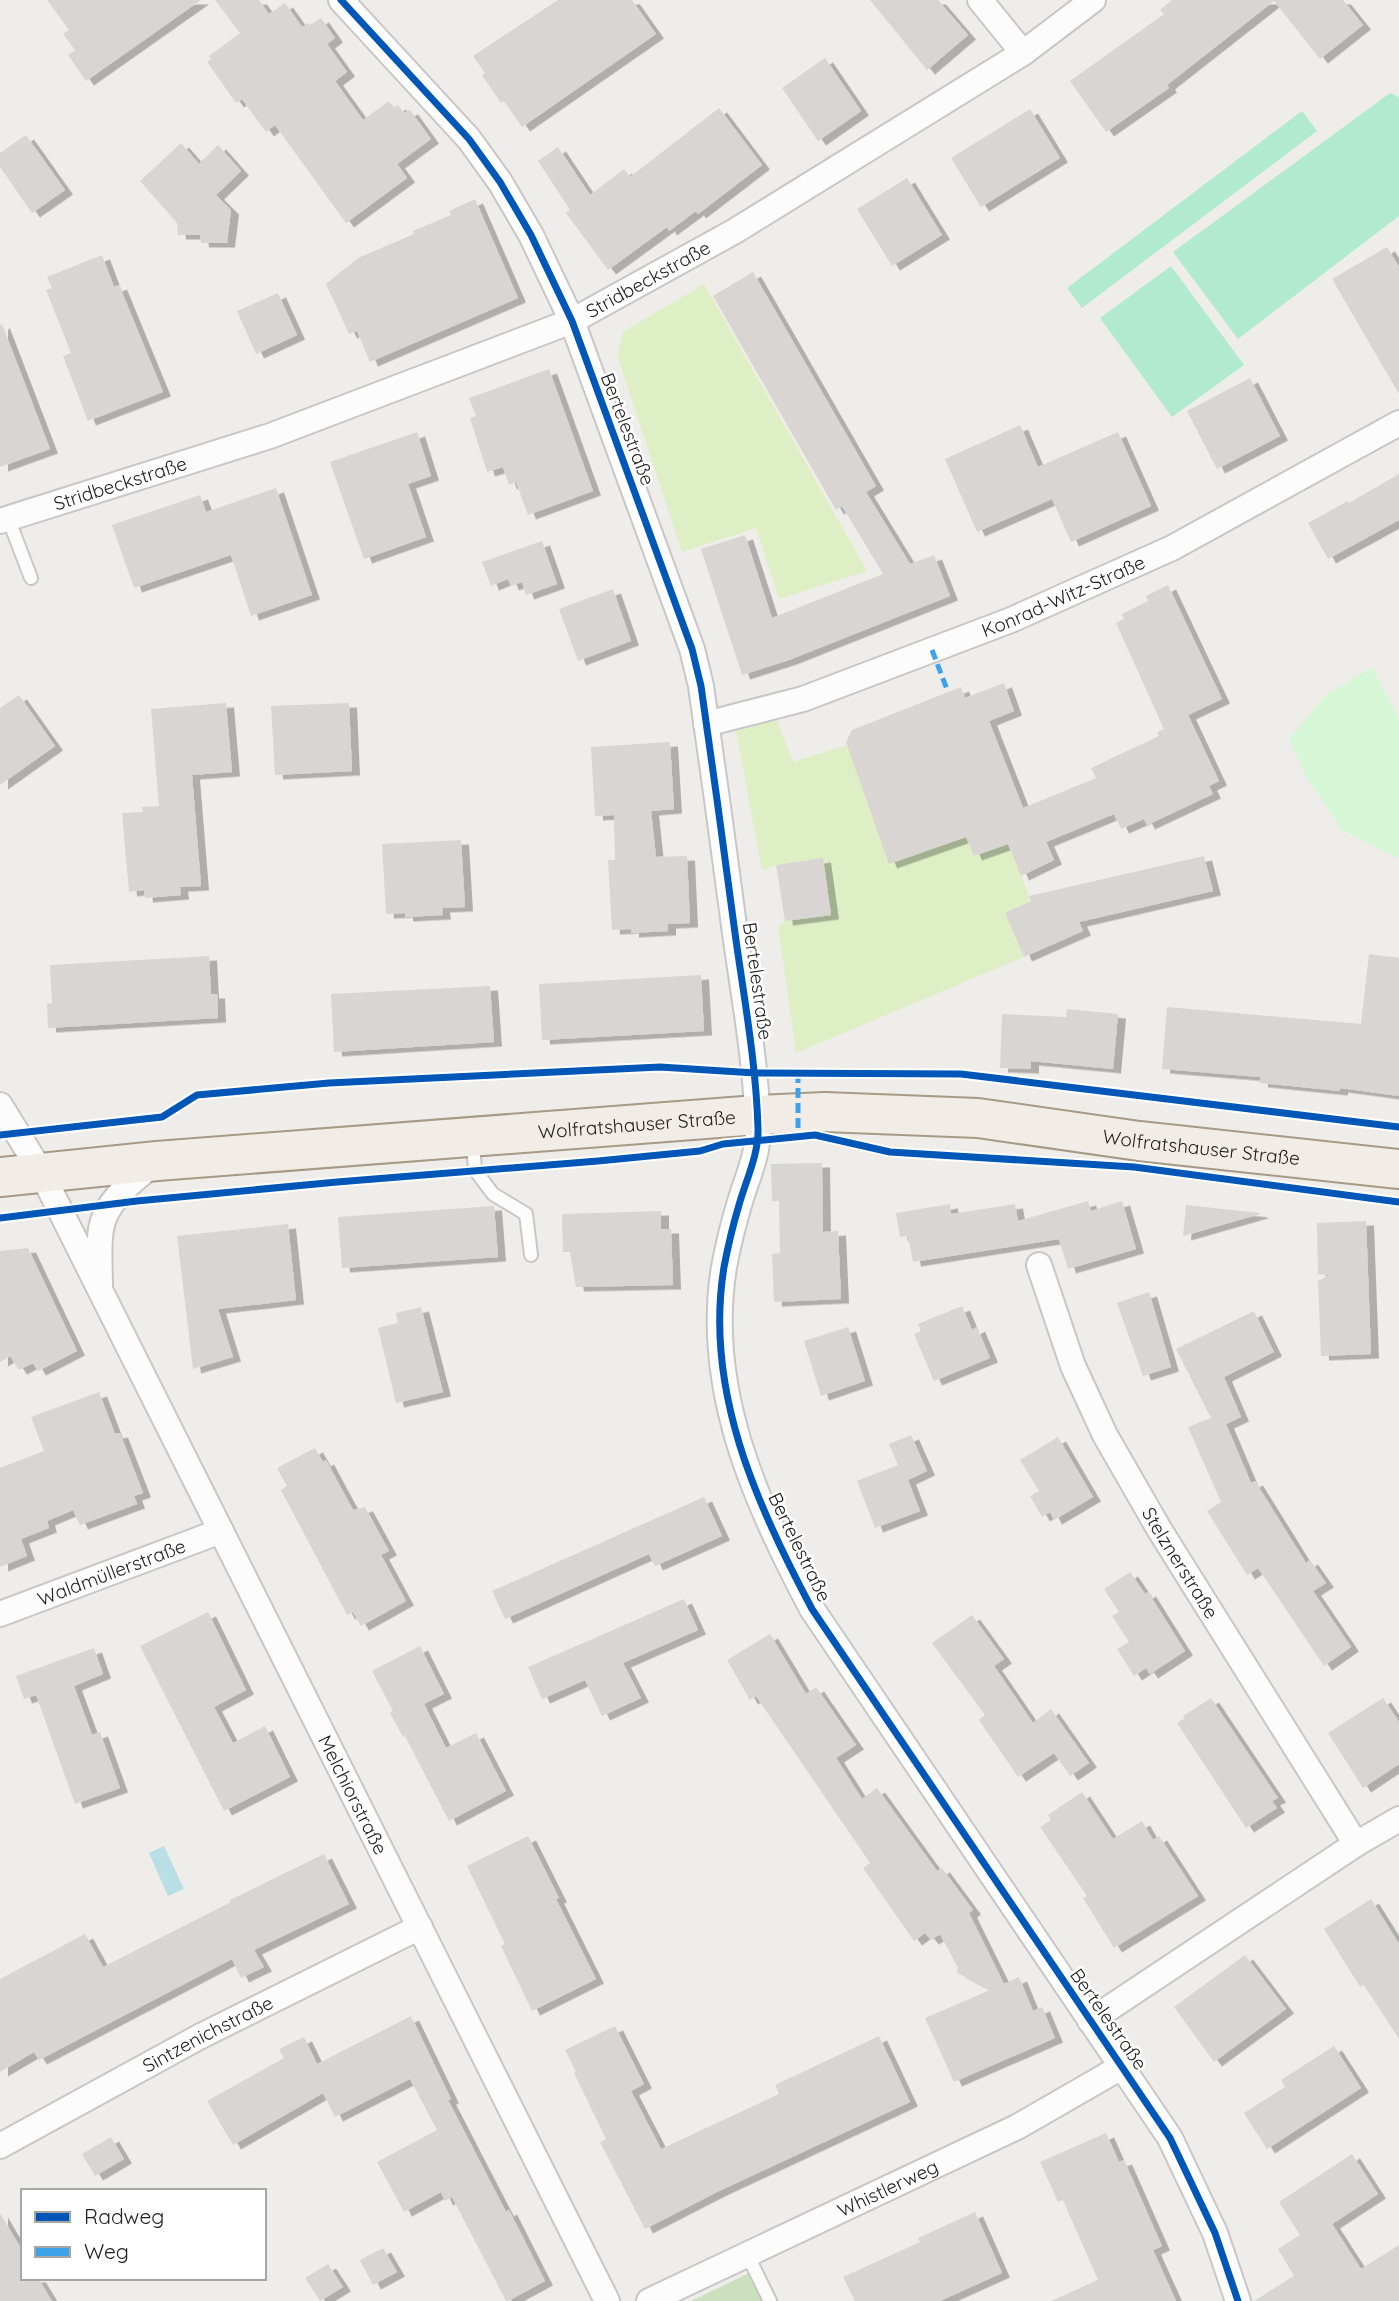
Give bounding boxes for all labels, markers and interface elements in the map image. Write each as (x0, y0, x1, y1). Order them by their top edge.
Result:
street label: Stridbeckstraße (582, 235, 714, 323)
street label: Bertelestraße (596, 369, 660, 489)
street label: Stridbeckstraße (51, 451, 190, 515)
street label: Konrad-Witz-Straße (978, 550, 1149, 642)
street label: Bertelestraße (738, 921, 778, 1041)
street label: Wolfratshauser Straße (537, 1105, 737, 1144)
street label: Wolfratshauser Straße (1101, 1124, 1301, 1170)
street label: Bertelestraße (763, 1488, 837, 1606)
street label: Stelznerstraße (1137, 1503, 1224, 1623)
street label: Waldmüllerstraße (34, 1533, 189, 1611)
street label: Melchiorstraße (313, 1731, 393, 1858)
street label: Bertelestraße (1065, 1964, 1153, 2074)
street label: Sintzenichstraße (138, 1990, 277, 2078)
street label: Whistlerweg (833, 2154, 942, 2222)
legend (21, 2189, 266, 2280)
text: Radweg (84, 2203, 164, 2229)
text: Weg (84, 2238, 129, 2264)

